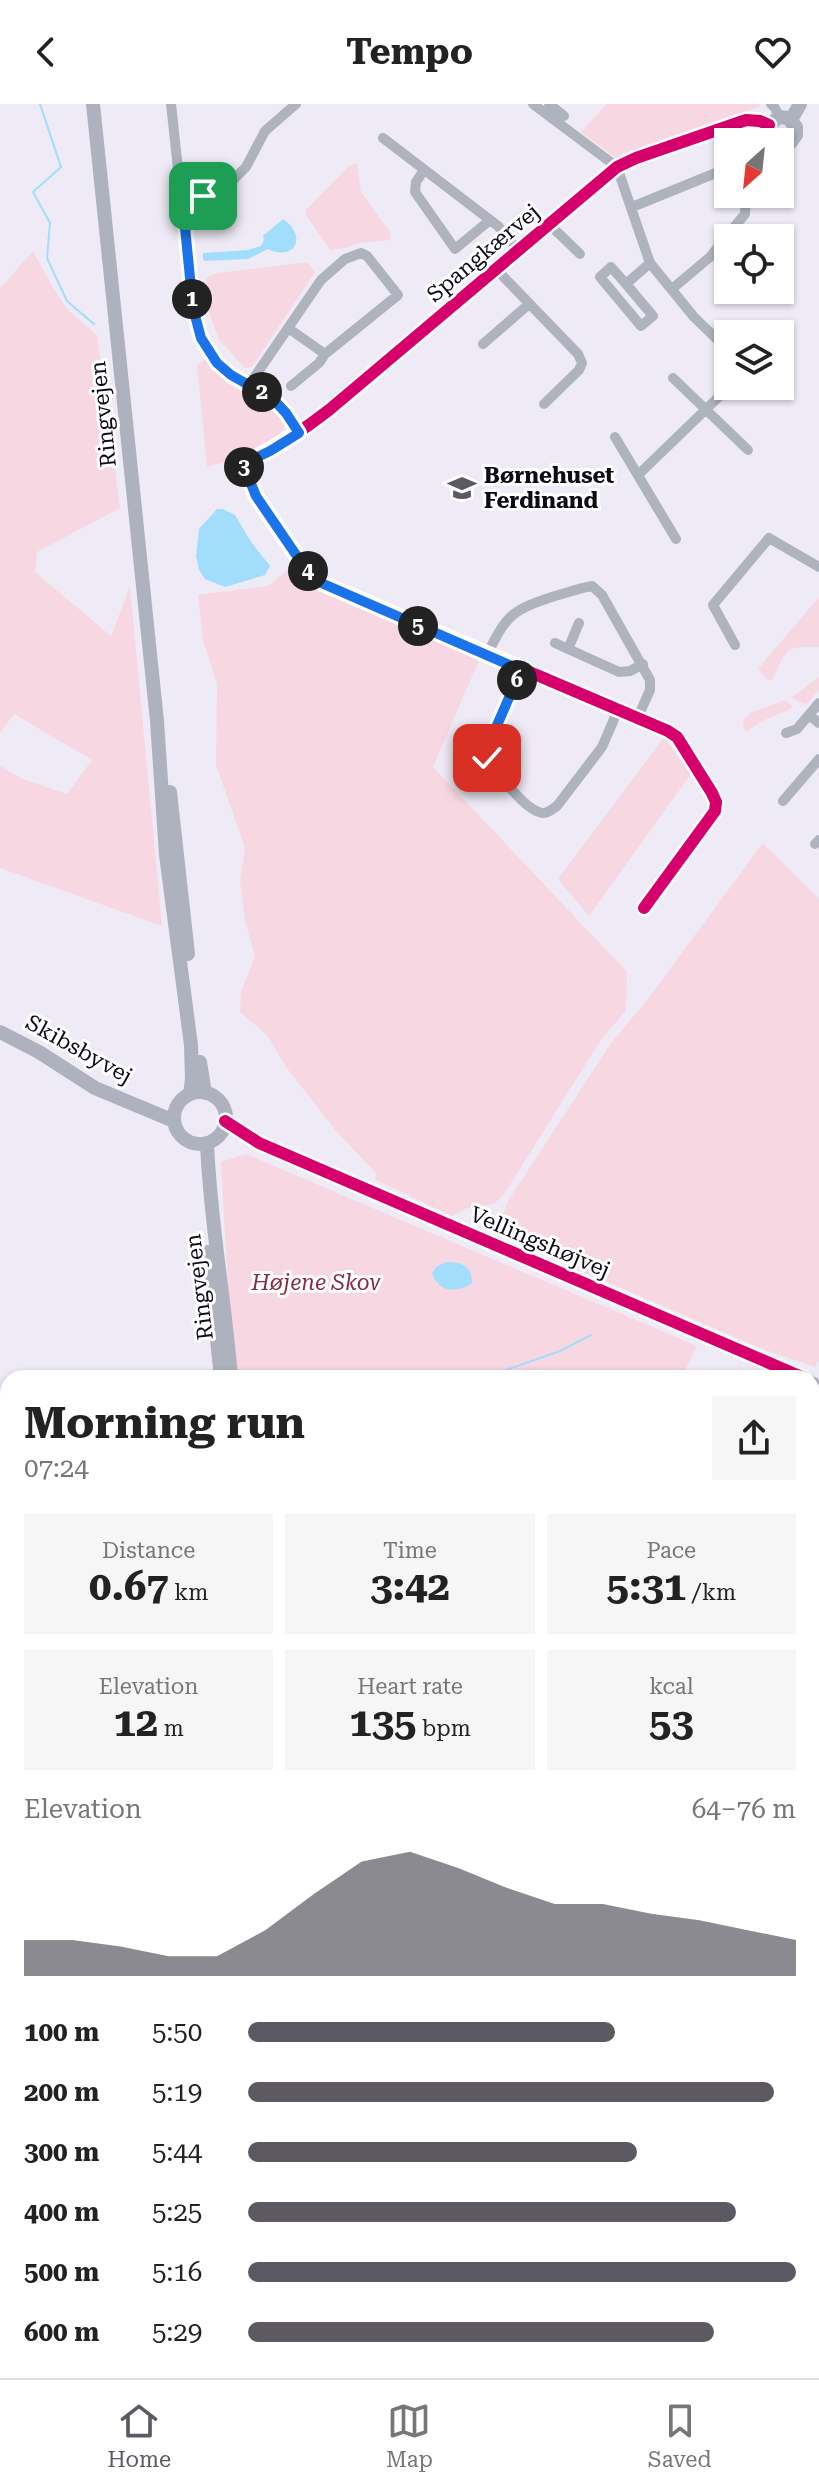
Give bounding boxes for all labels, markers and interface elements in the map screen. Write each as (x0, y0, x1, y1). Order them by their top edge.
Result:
icon: back (24, 30, 68, 74)
icon: heart (751, 30, 795, 74)
text: Tempo (346, 31, 473, 73)
north arrow (714, 128, 794, 208)
map controls (714, 128, 794, 400)
pin (169, 162, 237, 230)
icon: arrive (181, 174, 225, 218)
street label: Spangkærvej (422, 199, 544, 307)
button: locate (714, 224, 794, 304)
pin: 1 (172, 279, 212, 319)
text: 1 (186, 286, 198, 311)
button: layers (714, 320, 794, 400)
street label: Ringvejen (85, 360, 121, 468)
pin: 2 (242, 372, 282, 412)
text: 2 (256, 379, 268, 404)
pin: 3 (224, 447, 264, 487)
text: 3 (238, 454, 250, 479)
place label: Børnehuset Ferdinand (484, 463, 614, 513)
school or university icon: Børnehuset Ferdinand (447, 473, 477, 503)
pin: 4 (288, 551, 328, 591)
text: 4 (302, 558, 314, 583)
pin: 5 (398, 606, 438, 646)
text: 5 (412, 613, 424, 638)
pin: 6 (497, 660, 537, 700)
text: 6 (511, 667, 523, 692)
pin (453, 724, 521, 792)
icon: check (465, 736, 509, 780)
street label: Skibsbyvej (22, 1010, 136, 1088)
street label: Vellingshøjvej (466, 1201, 614, 1283)
street label: Ringvejen (180, 1233, 218, 1341)
park label: Højene Skov (251, 1270, 381, 1295)
button: share (712, 1396, 796, 1480)
text: Morning run (24, 1397, 305, 1449)
text: 07:24 (24, 1453, 89, 1483)
text: Distance (102, 1538, 195, 1563)
text: Time (383, 1538, 437, 1563)
text: Pace (647, 1538, 696, 1563)
text: 0.67 (89, 1563, 169, 1610)
text: 3:42 (370, 1563, 450, 1610)
text: 5:31 (606, 1563, 686, 1610)
text: km (169, 1580, 208, 1605)
text: /km (686, 1580, 736, 1605)
text: Elevation (99, 1674, 199, 1699)
text: Heart rate (357, 1674, 463, 1699)
text: kcal (649, 1674, 693, 1699)
text: 12 (113, 1699, 158, 1746)
text: 135 (349, 1699, 416, 1746)
text: 53 (649, 1699, 694, 1746)
text: m (158, 1716, 184, 1741)
text: bpm (416, 1716, 471, 1741)
text: Elevation (24, 1794, 142, 1824)
text: 64–76 m (692, 1794, 796, 1824)
text: 100 m (24, 2017, 99, 2047)
text: 5:50 (152, 2017, 202, 2047)
text: 200 m (24, 2077, 99, 2107)
text: 5:19 (152, 2077, 202, 2107)
text: 300 m (24, 2137, 99, 2167)
text: 5:44 (152, 2137, 202, 2167)
text: 400 m (24, 2197, 99, 2227)
text: 5:25 (152, 2197, 202, 2227)
text: 500 m (24, 2257, 99, 2287)
text: 5:16 (152, 2257, 202, 2287)
text: 600 m (24, 2317, 99, 2347)
text: 5:29 (152, 2317, 202, 2347)
tab: Home (107, 2399, 171, 2472)
tab: Map (386, 2399, 433, 2472)
tab: Saved (648, 2399, 712, 2472)

